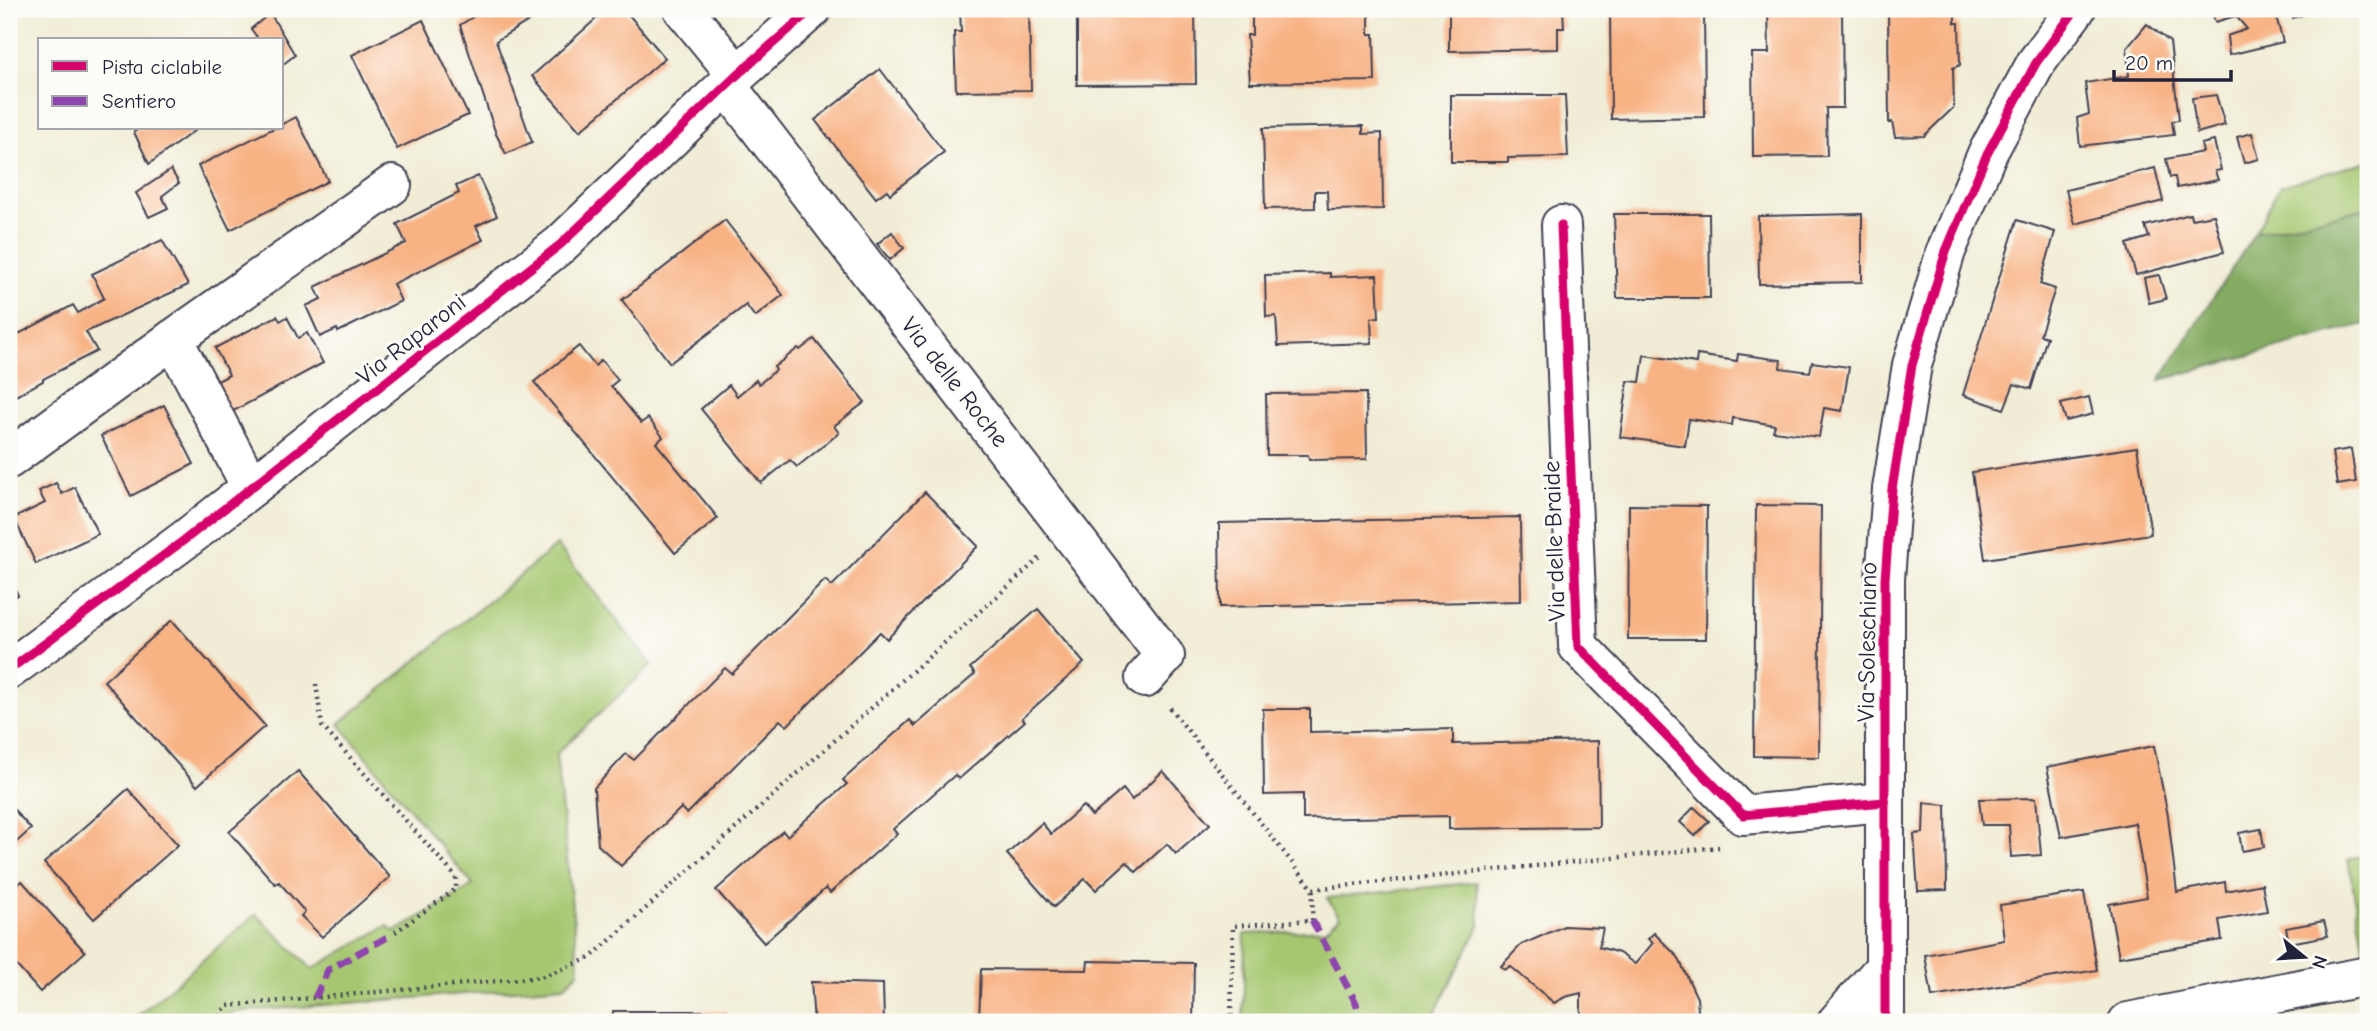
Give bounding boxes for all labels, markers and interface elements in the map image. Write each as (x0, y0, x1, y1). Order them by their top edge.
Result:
legend (38, 38, 284, 130)
scale bar (2114, 38, 2232, 82)
text: 20 m (2125, 51, 2173, 75)
text: Pista ciclabile (102, 55, 222, 79)
text: Sentiero (102, 89, 176, 113)
street label: Via Raparoni (351, 288, 471, 390)
street label: Via delle Roche (896, 311, 1014, 453)
street label: Via delle Braide (1537, 460, 1571, 622)
street label: Via Soleschiano (1852, 562, 1882, 722)
north arrow (2268, 922, 2338, 992)
text: N (2307, 953, 2332, 971)

